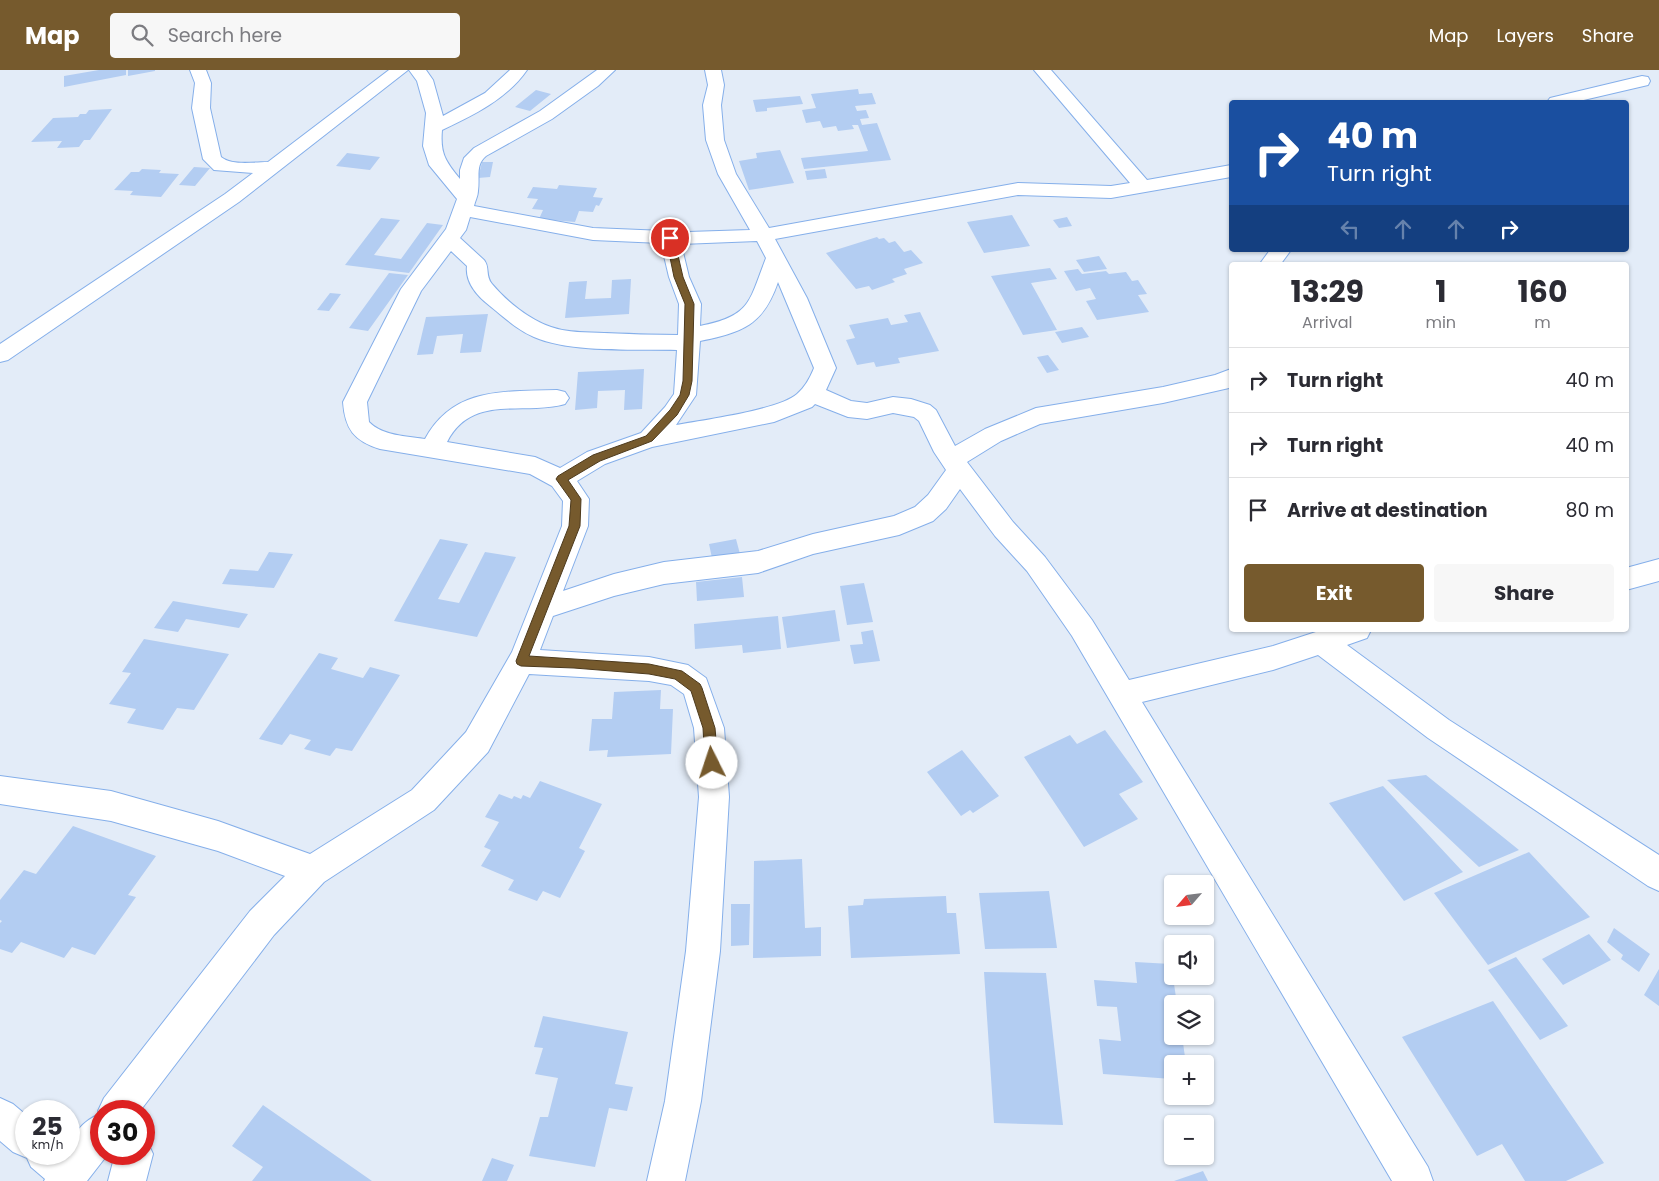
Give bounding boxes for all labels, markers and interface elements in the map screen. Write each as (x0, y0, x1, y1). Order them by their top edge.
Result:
search box (110, 13, 460, 58)
text: Map (25, 19, 80, 52)
icon: search (128, 21, 156, 49)
text: Search here (168, 22, 282, 49)
text: Map (1429, 23, 1469, 48)
text: Layers (1497, 23, 1554, 48)
text: Share (1582, 23, 1634, 48)
text: 40 m (1327, 111, 1418, 160)
icon: right (1244, 120, 1309, 185)
text: Turn right (1327, 158, 1432, 189)
icon: left (1336, 215, 1364, 243)
icon: ahead (1389, 215, 1417, 243)
icon: ahead (1442, 215, 1470, 243)
icon: right (1495, 215, 1523, 243)
pin (649, 217, 691, 259)
icon: arrive (656, 224, 684, 252)
text: 13:29 (1290, 270, 1364, 313)
text: 1 (1435, 270, 1446, 313)
text: 160 (1518, 270, 1568, 313)
text: Arrival (1302, 311, 1352, 334)
text: min (1425, 311, 1456, 334)
text: m (1534, 311, 1551, 334)
icon: right (1244, 366, 1272, 394)
text: Turn right (1287, 367, 1383, 394)
text: 40 m (1565, 367, 1614, 394)
icon: right (1244, 431, 1272, 459)
text: Turn right (1287, 432, 1383, 459)
text: 40 m (1565, 432, 1614, 459)
icon: arrive (1244, 496, 1272, 524)
text: Arrive at destination (1287, 497, 1488, 524)
text: 80 m (1565, 497, 1614, 524)
button: Exit (1244, 564, 1424, 622)
button: Share (1434, 564, 1614, 622)
position arrow (685, 736, 737, 788)
north arrow (1164, 875, 1214, 925)
map controls (1164, 875, 1214, 1165)
button: sound (1164, 935, 1214, 985)
button: layers (1164, 995, 1214, 1045)
button: + (1164, 1055, 1214, 1105)
speed limit sign: 30 (90, 1100, 155, 1165)
text: 25 (32, 1109, 63, 1144)
button: − (1164, 1115, 1214, 1165)
text: km/h (32, 1136, 63, 1153)

